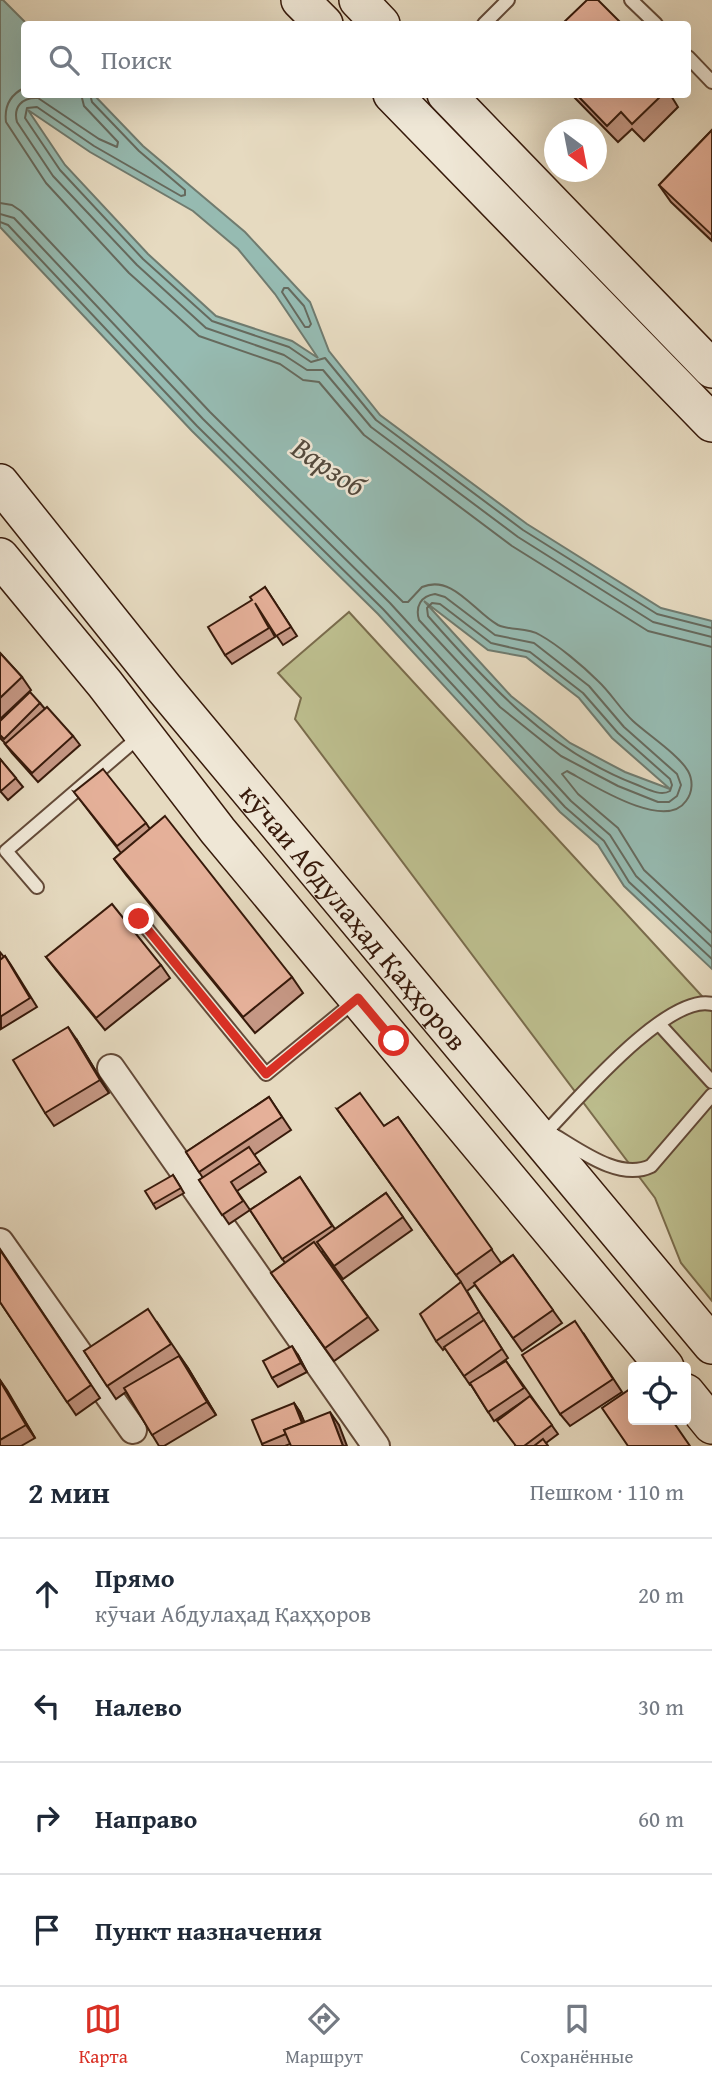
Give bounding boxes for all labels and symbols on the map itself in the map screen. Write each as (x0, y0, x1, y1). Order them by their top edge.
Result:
north arrow (544, 119, 607, 182)
water label: Варзоб (283, 425, 376, 507)
street label: кӯчаи Абдулаҳад Қаҳҳоров (231, 774, 478, 1059)
route end (123, 903, 154, 934)
route start (378, 1025, 409, 1056)

